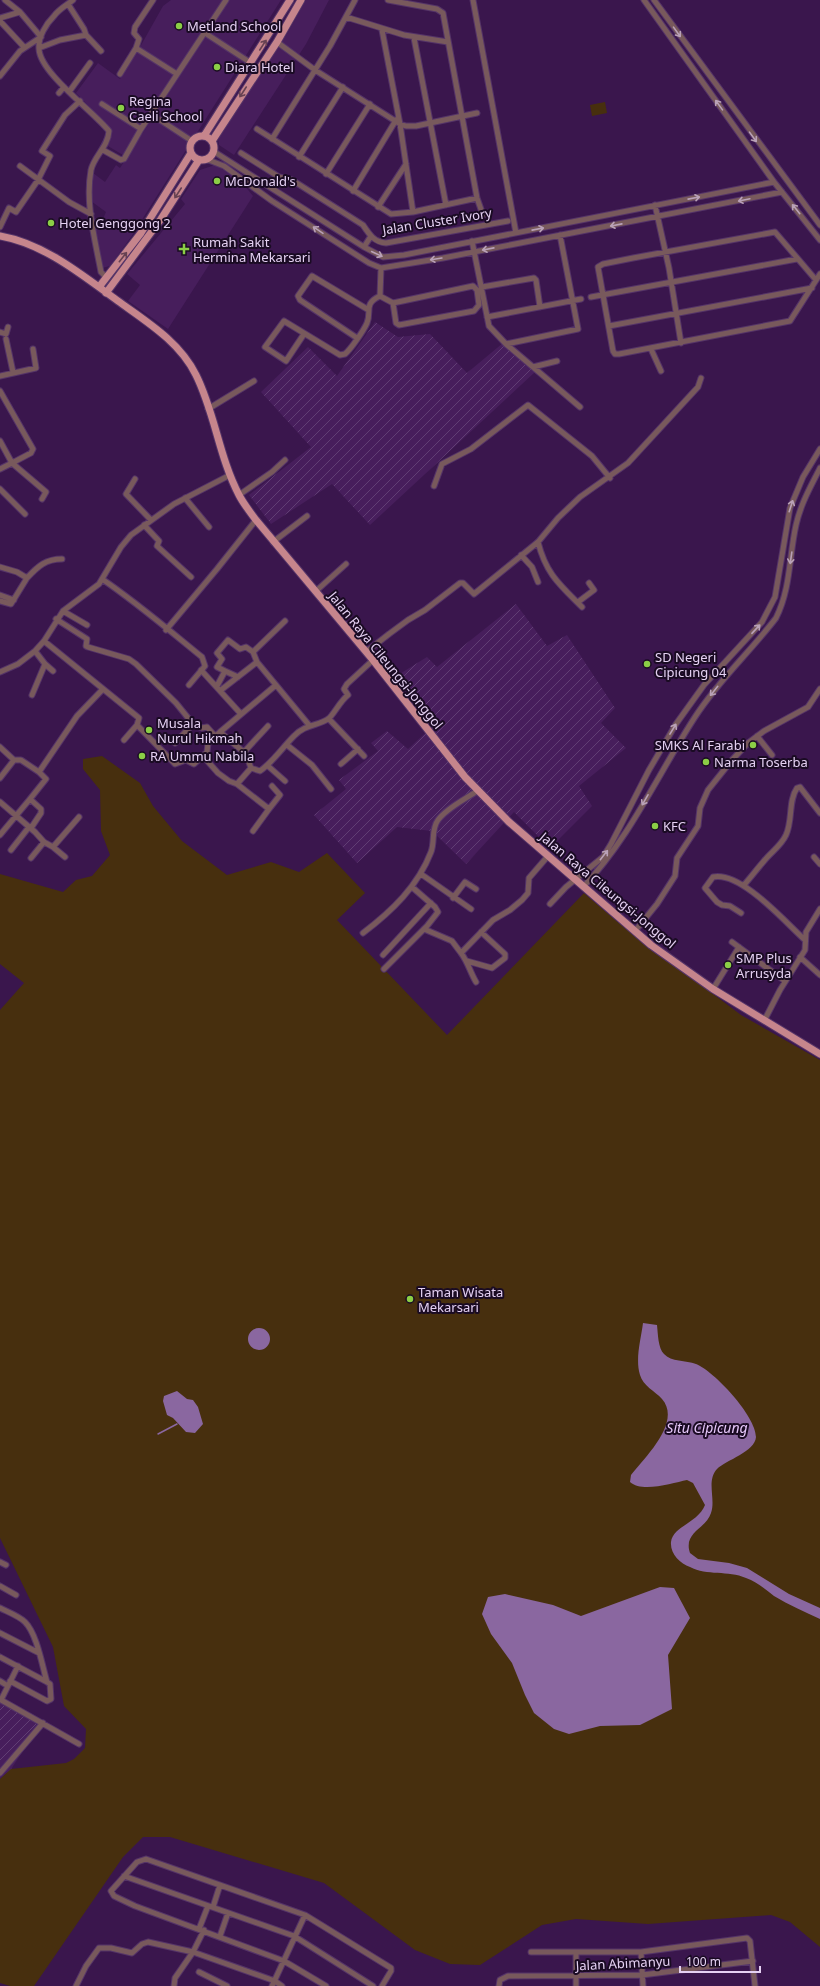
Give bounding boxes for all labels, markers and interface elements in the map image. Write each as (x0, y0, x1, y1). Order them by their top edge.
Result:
place label: Metland School (187, 17, 281, 35)
marker: Metland School (174, 21, 184, 31)
one-way arrow (673, 26, 681, 37)
one-way arrow (259, 39, 267, 50)
place label: Diara Hotel (225, 58, 294, 76)
marker: Diara Hotel (212, 62, 222, 72)
one-way arrow (239, 87, 247, 98)
place label: Regina Caeli School (129, 92, 202, 125)
one-way arrow (714, 99, 723, 110)
marker: Regina Caeli School (116, 103, 126, 113)
one-way arrow (749, 131, 758, 142)
place label: McDonald's (225, 172, 296, 190)
marker: McDonald's (212, 176, 222, 186)
one-way arrow (174, 187, 182, 198)
one-way arrow (687, 194, 700, 202)
one-way arrow (737, 196, 750, 204)
street label: Jalan Cluster Ivory (379, 203, 493, 239)
one-way arrow (791, 204, 800, 215)
place label: Hotel Genggong 2 (59, 214, 171, 232)
marker: Hotel Genggong 2 (46, 218, 56, 228)
one-way arrow (610, 221, 623, 229)
one-way arrow (531, 225, 544, 233)
one-way arrow (312, 226, 323, 234)
place label: Rumah Sakit Hermina Mekarsari (193, 233, 311, 266)
marker: Rumah Sakit Hermina Mekarsari (178, 243, 190, 255)
one-way arrow (482, 246, 495, 254)
one-way arrow (119, 251, 127, 262)
one-way arrow (370, 251, 382, 258)
one-way arrow (430, 255, 443, 263)
one-way arrow (788, 500, 795, 513)
one-way arrow (787, 551, 795, 564)
street label: Jalan Raya Cileungsi-Jonggol (324, 586, 447, 733)
one-way arrow (751, 624, 761, 634)
place label: SD Negeri Cipicung 04 (655, 648, 727, 681)
marker: SD Negeri Cipicung 04 (642, 659, 652, 669)
one-way arrow (710, 685, 719, 696)
place label: Musala Nurul Hikmah (157, 714, 242, 747)
one-way arrow (670, 723, 678, 735)
marker: Musala Nurul Hikmah (144, 725, 154, 735)
place label: SMKS Al Farabi (655, 736, 745, 754)
marker: SMKS Al Farabi (748, 740, 758, 750)
place label: RA Ummu Nabila (150, 747, 254, 765)
marker: RA Ummu Nabila (137, 751, 147, 761)
place label: Narma Toserba (714, 753, 808, 771)
marker: Narma Toserba (701, 757, 711, 767)
one-way arrow (640, 794, 648, 806)
place label: KFC (663, 817, 686, 835)
marker: KFC (650, 821, 660, 831)
street label: Jalan Raya Cileungsi-Jonggol (535, 826, 680, 952)
one-way arrow (600, 849, 608, 860)
place label: SMP Plus Arrusyda (736, 949, 792, 982)
marker: SMP Plus Arrusyda (723, 960, 733, 970)
place label: Taman Wisata Mekarsari (418, 1283, 503, 1316)
marker: Taman Wisata Mekarsari (405, 1294, 415, 1304)
water label: Situ Cipicung (666, 1418, 748, 1437)
scale bar (680, 1948, 760, 1974)
street label: Jalan Abimanyu (573, 1952, 671, 1975)
text: 100 m (686, 1953, 721, 1970)

